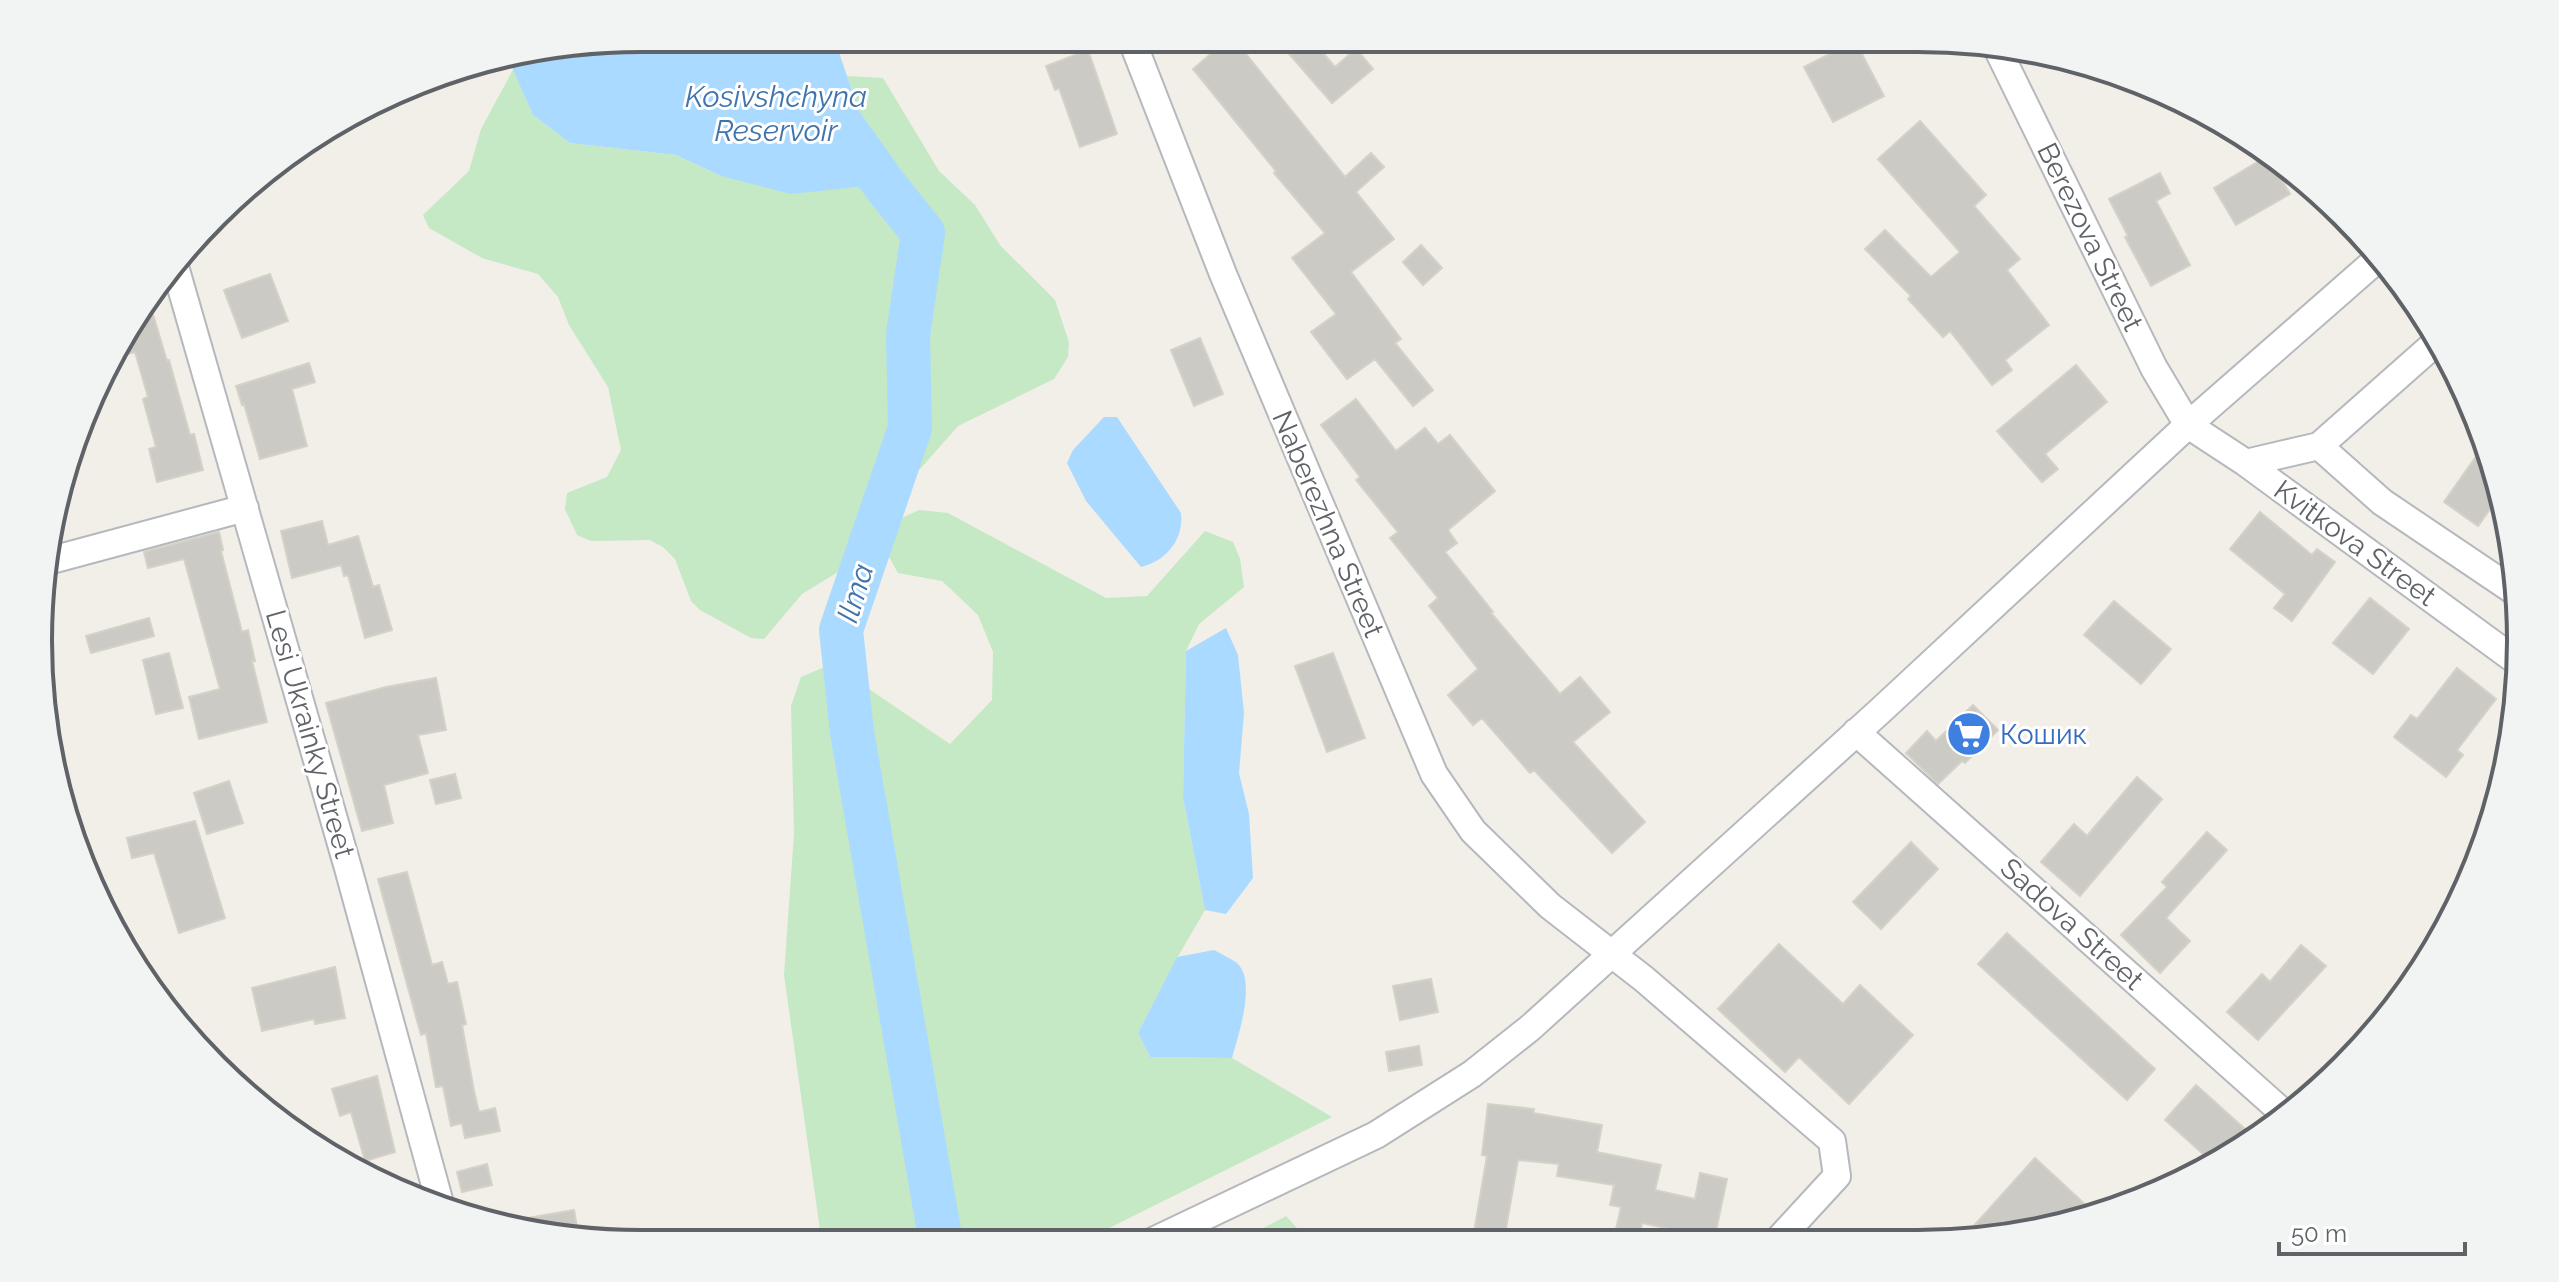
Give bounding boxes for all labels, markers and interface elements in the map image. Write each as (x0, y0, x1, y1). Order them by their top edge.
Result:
water label: Kosivshchyna Reservoir (685, 79, 867, 148)
street label: Berezova Street (2030, 138, 2150, 337)
street label: Naberezhna Street (1265, 406, 1391, 643)
street label: Kvitkova Street (2268, 473, 2443, 613)
water label: Ilma (830, 559, 880, 627)
street label: Lesi Ukrainky Street (259, 606, 361, 862)
supermarket icon: Кошик (1945, 710, 1993, 758)
place label: Кошик (2000, 718, 2087, 751)
street label: Sadova Street (1994, 851, 2151, 997)
scale bar (2279, 1206, 2465, 1256)
text: 50 m (2291, 1219, 2347, 1248)

